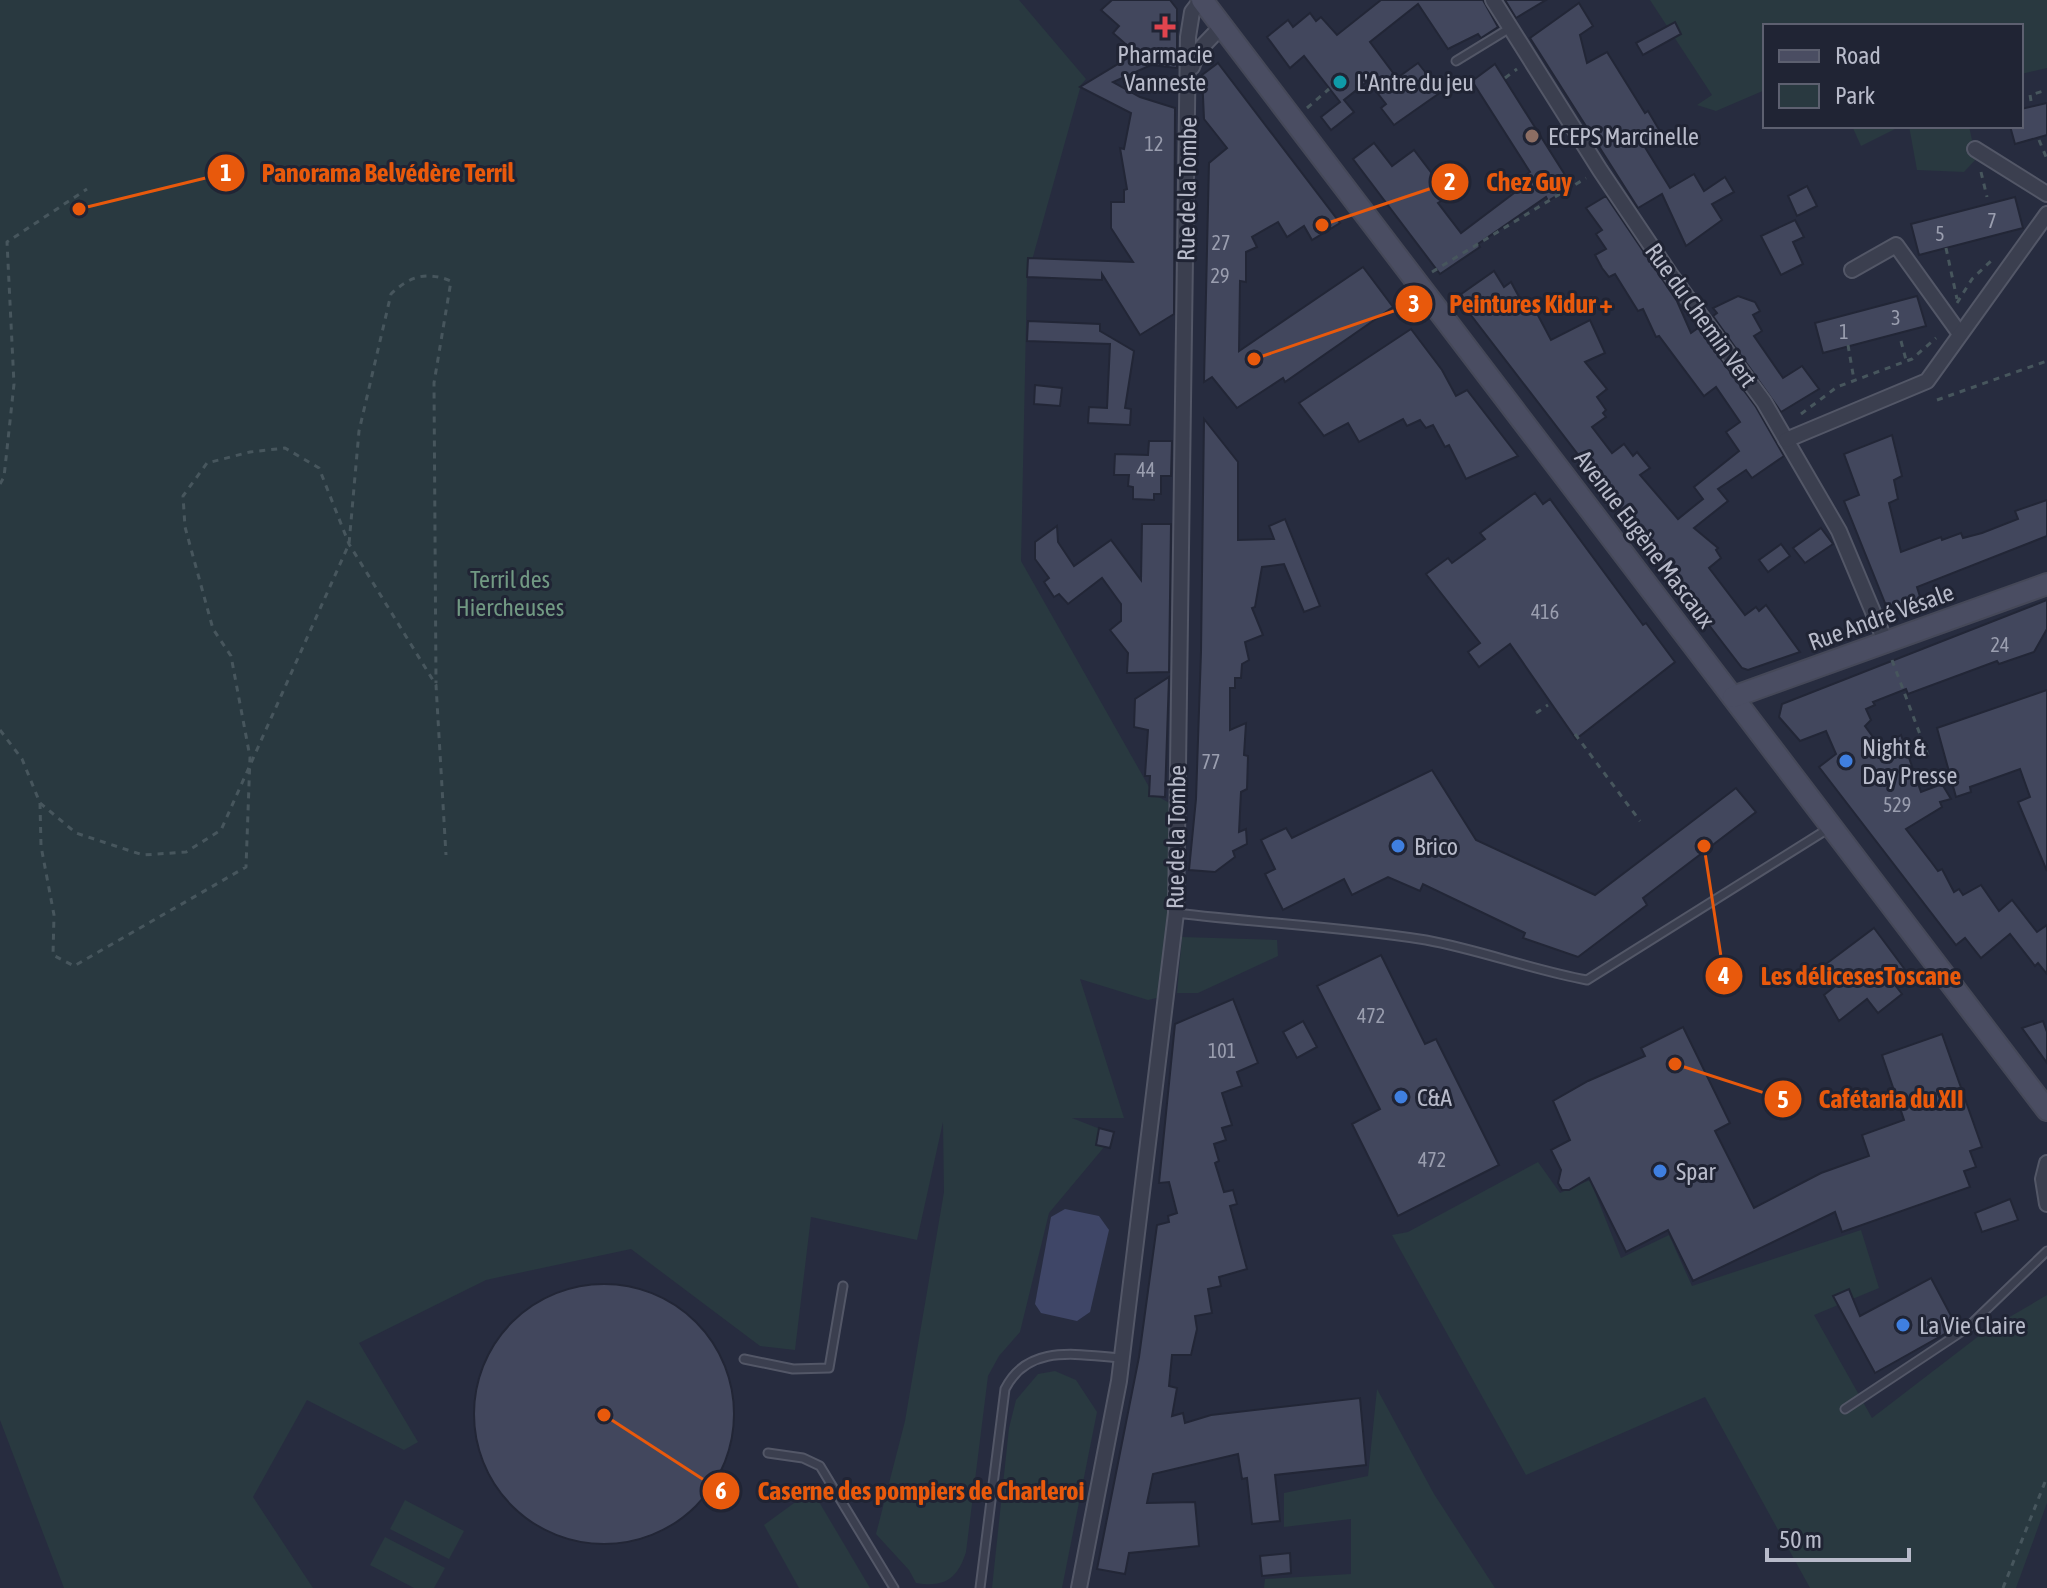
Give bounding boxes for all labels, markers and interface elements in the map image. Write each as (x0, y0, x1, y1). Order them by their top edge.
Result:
marker: Pharmacie Vanneste (1156, 18, 1174, 36)
legend (1763, 24, 2023, 128)
place label: Pharmacie Vanneste (1117, 41, 1213, 96)
text: Road (1835, 42, 1881, 69)
place label: L'Antre du jeu (1356, 69, 1474, 96)
marker: L'Antre du jeu (1331, 73, 1349, 91)
text: Park (1835, 82, 1876, 109)
street label: Rue de la Tombe (1172, 117, 1202, 261)
place label: ECEPS Marcinelle (1548, 123, 1699, 150)
marker: ECEPS Marcinelle (1523, 127, 1541, 145)
house number: 12 (1145, 132, 1163, 155)
callout: Panorama Belvédère Terril (206, 148, 530, 198)
callout: Chez Guy (1430, 157, 1588, 207)
text: Panorama Belvédère Terril (262, 158, 515, 188)
text: 1 (220, 159, 232, 186)
text: Chez Guy (1486, 167, 1572, 197)
text: 2 (1444, 168, 1456, 195)
house number: 7 (1987, 209, 1997, 232)
house number: 5 (1935, 222, 1945, 245)
house number: 27 (1212, 231, 1230, 254)
street label: Rue du Chemin Vert (1640, 238, 1762, 392)
house number: 29 (1211, 264, 1229, 287)
callout: Peintures Kidur + (1394, 279, 1629, 329)
text: Peintures Kidur + (1449, 289, 1613, 319)
text: 3 (1408, 290, 1420, 317)
house number: 3 (1891, 306, 1901, 329)
house number: 1 (1839, 320, 1849, 343)
street label: Avenue Eugène Mascaux (1569, 445, 1721, 633)
house number: 44 (1137, 458, 1155, 481)
park label: Terril des Hiercheuses (456, 566, 564, 621)
street label: Rue André Vésale (1805, 578, 1957, 656)
house number: 416 (1531, 600, 1559, 623)
house number: 24 (1991, 633, 2009, 656)
place label: Night & Day Presse (1862, 734, 1957, 789)
house number: 77 (1202, 750, 1220, 773)
marker: Night & Day Presse (1837, 752, 1855, 770)
street label: Rue de la Tombe (1161, 765, 1191, 909)
house number: 529 (1883, 793, 1911, 816)
place label: Brico (1414, 833, 1458, 860)
marker: Brico (1389, 837, 1407, 855)
callout: Les délicesesToscane (1704, 951, 1977, 1001)
text: Les délicesesToscane (1761, 961, 1961, 991)
text: 4 (1717, 962, 1730, 989)
house number: 472 (1357, 1004, 1385, 1027)
house number: 101 (1208, 1039, 1236, 1062)
callout: Cafétaria du XII (1763, 1074, 1980, 1124)
place label: C&A (1417, 1084, 1452, 1111)
text: Cafétaria du XII (1818, 1084, 1964, 1114)
text: 5 (1777, 1086, 1789, 1113)
marker: C&A (1392, 1088, 1410, 1106)
house number: 472 (1418, 1148, 1446, 1171)
place label: Spar (1676, 1158, 1717, 1185)
marker: Spar (1651, 1162, 1669, 1180)
place label: La Vie Claire (1919, 1312, 2026, 1339)
marker: La Vie Claire (1894, 1316, 1912, 1334)
callout: Caserne des pompiers de Charleroi (701, 1466, 1100, 1516)
text: Caserne des pompiers de Charleroi (757, 1476, 1085, 1506)
text: 6 (715, 1477, 727, 1504)
scale bar (1767, 1512, 1909, 1562)
text: 50 m (1779, 1526, 1822, 1553)

